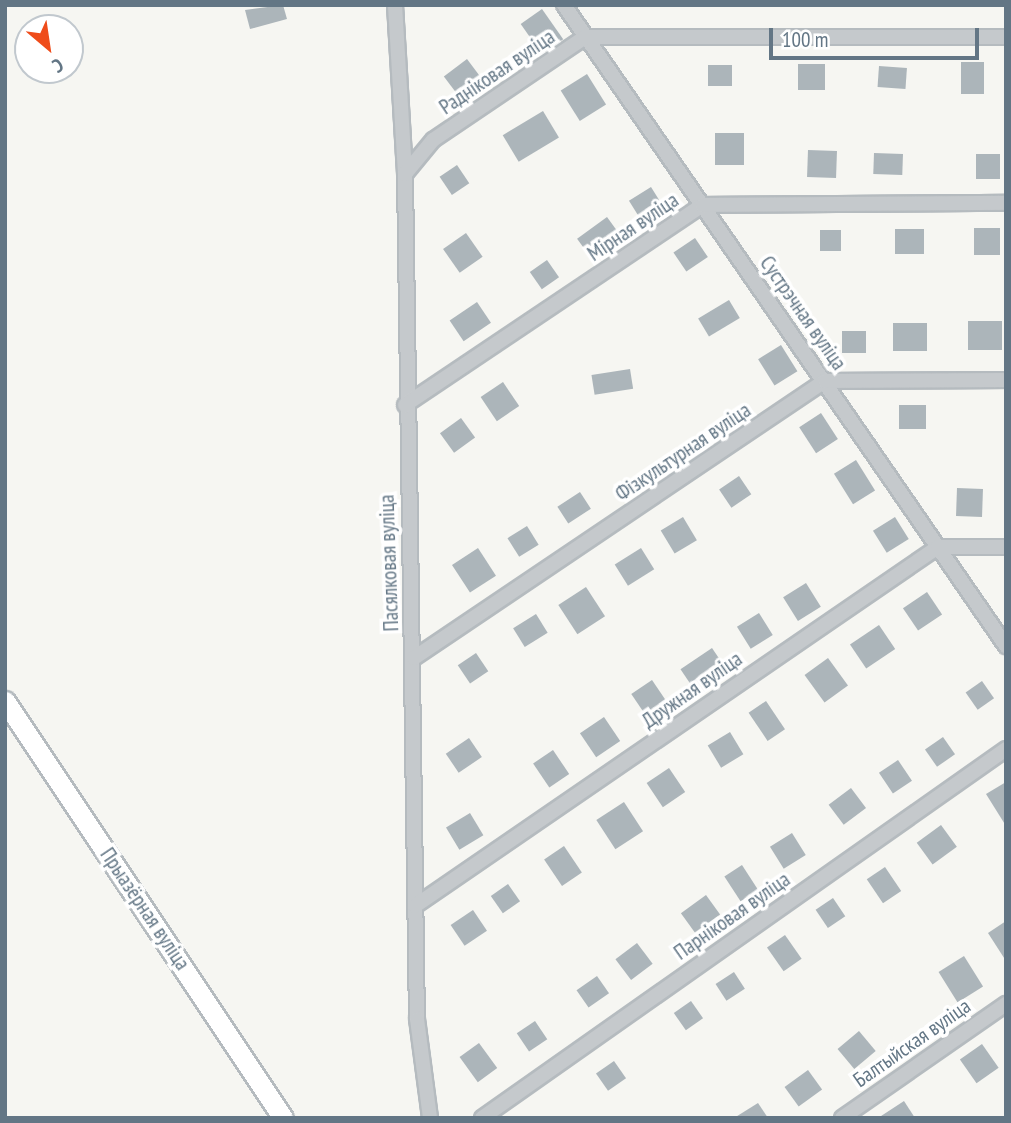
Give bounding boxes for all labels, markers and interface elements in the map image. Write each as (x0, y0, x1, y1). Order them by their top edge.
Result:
north arrow (14, 14, 84, 84)
scale bar (773, 14, 983, 58)
street label: Радніковая вуліца (435, 24, 559, 120)
text: 100 m (782, 26, 828, 53)
text: С (49, 53, 68, 78)
street label: Мірная вуліца (583, 187, 683, 267)
street label: Сустрэчная вуліца (754, 251, 852, 375)
street label: Фізкультурная вуліца (611, 398, 755, 506)
street label: Пасялковая вуліца (374, 494, 404, 632)
street label: Дружная вуліца (637, 646, 747, 734)
street label: Прыазёрная вуліца (95, 843, 195, 975)
street label: Парніковая вуліца (669, 867, 795, 965)
street label: Балтыйская вуліца (849, 993, 975, 1093)

